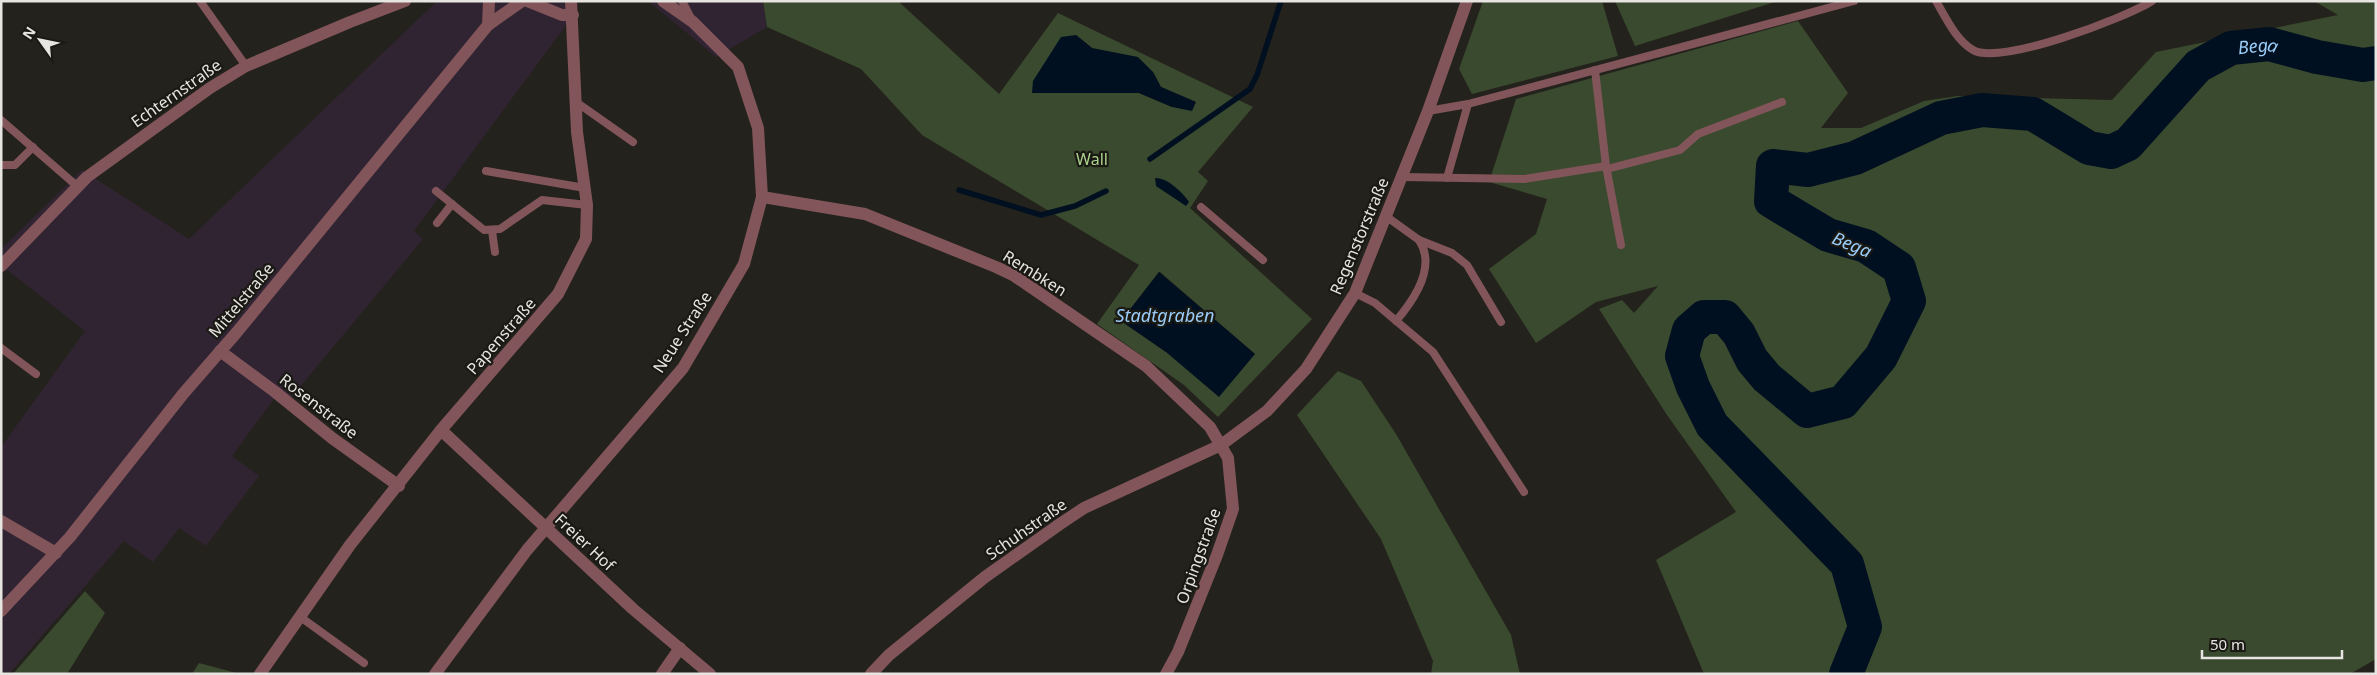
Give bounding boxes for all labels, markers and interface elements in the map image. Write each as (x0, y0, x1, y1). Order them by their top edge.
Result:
north arrow (15, 15, 65, 65)
text: N (18, 23, 40, 43)
water label: Bega (2237, 32, 2281, 59)
street label: Echternstraße (126, 54, 226, 132)
park label: Wall (1076, 148, 1108, 170)
street label: Regenstorstraße (1324, 174, 1394, 298)
water label: Bega (1829, 225, 1875, 263)
street label: Rembken (999, 245, 1071, 301)
street label: Mittelstraße (203, 258, 279, 342)
street label: Neue Straße (647, 287, 717, 377)
street label: Papenstraße (461, 293, 541, 379)
water label: Stadtgraben (1116, 303, 1214, 327)
street label: Rosenstraße (275, 368, 363, 444)
street label: Schuhstraße (981, 493, 1071, 565)
street label: Orpingstraße (1170, 505, 1226, 607)
street label: Freier Hof (550, 509, 621, 576)
scale bar (2202, 628, 2342, 660)
text: 50 m (2210, 634, 2245, 654)

